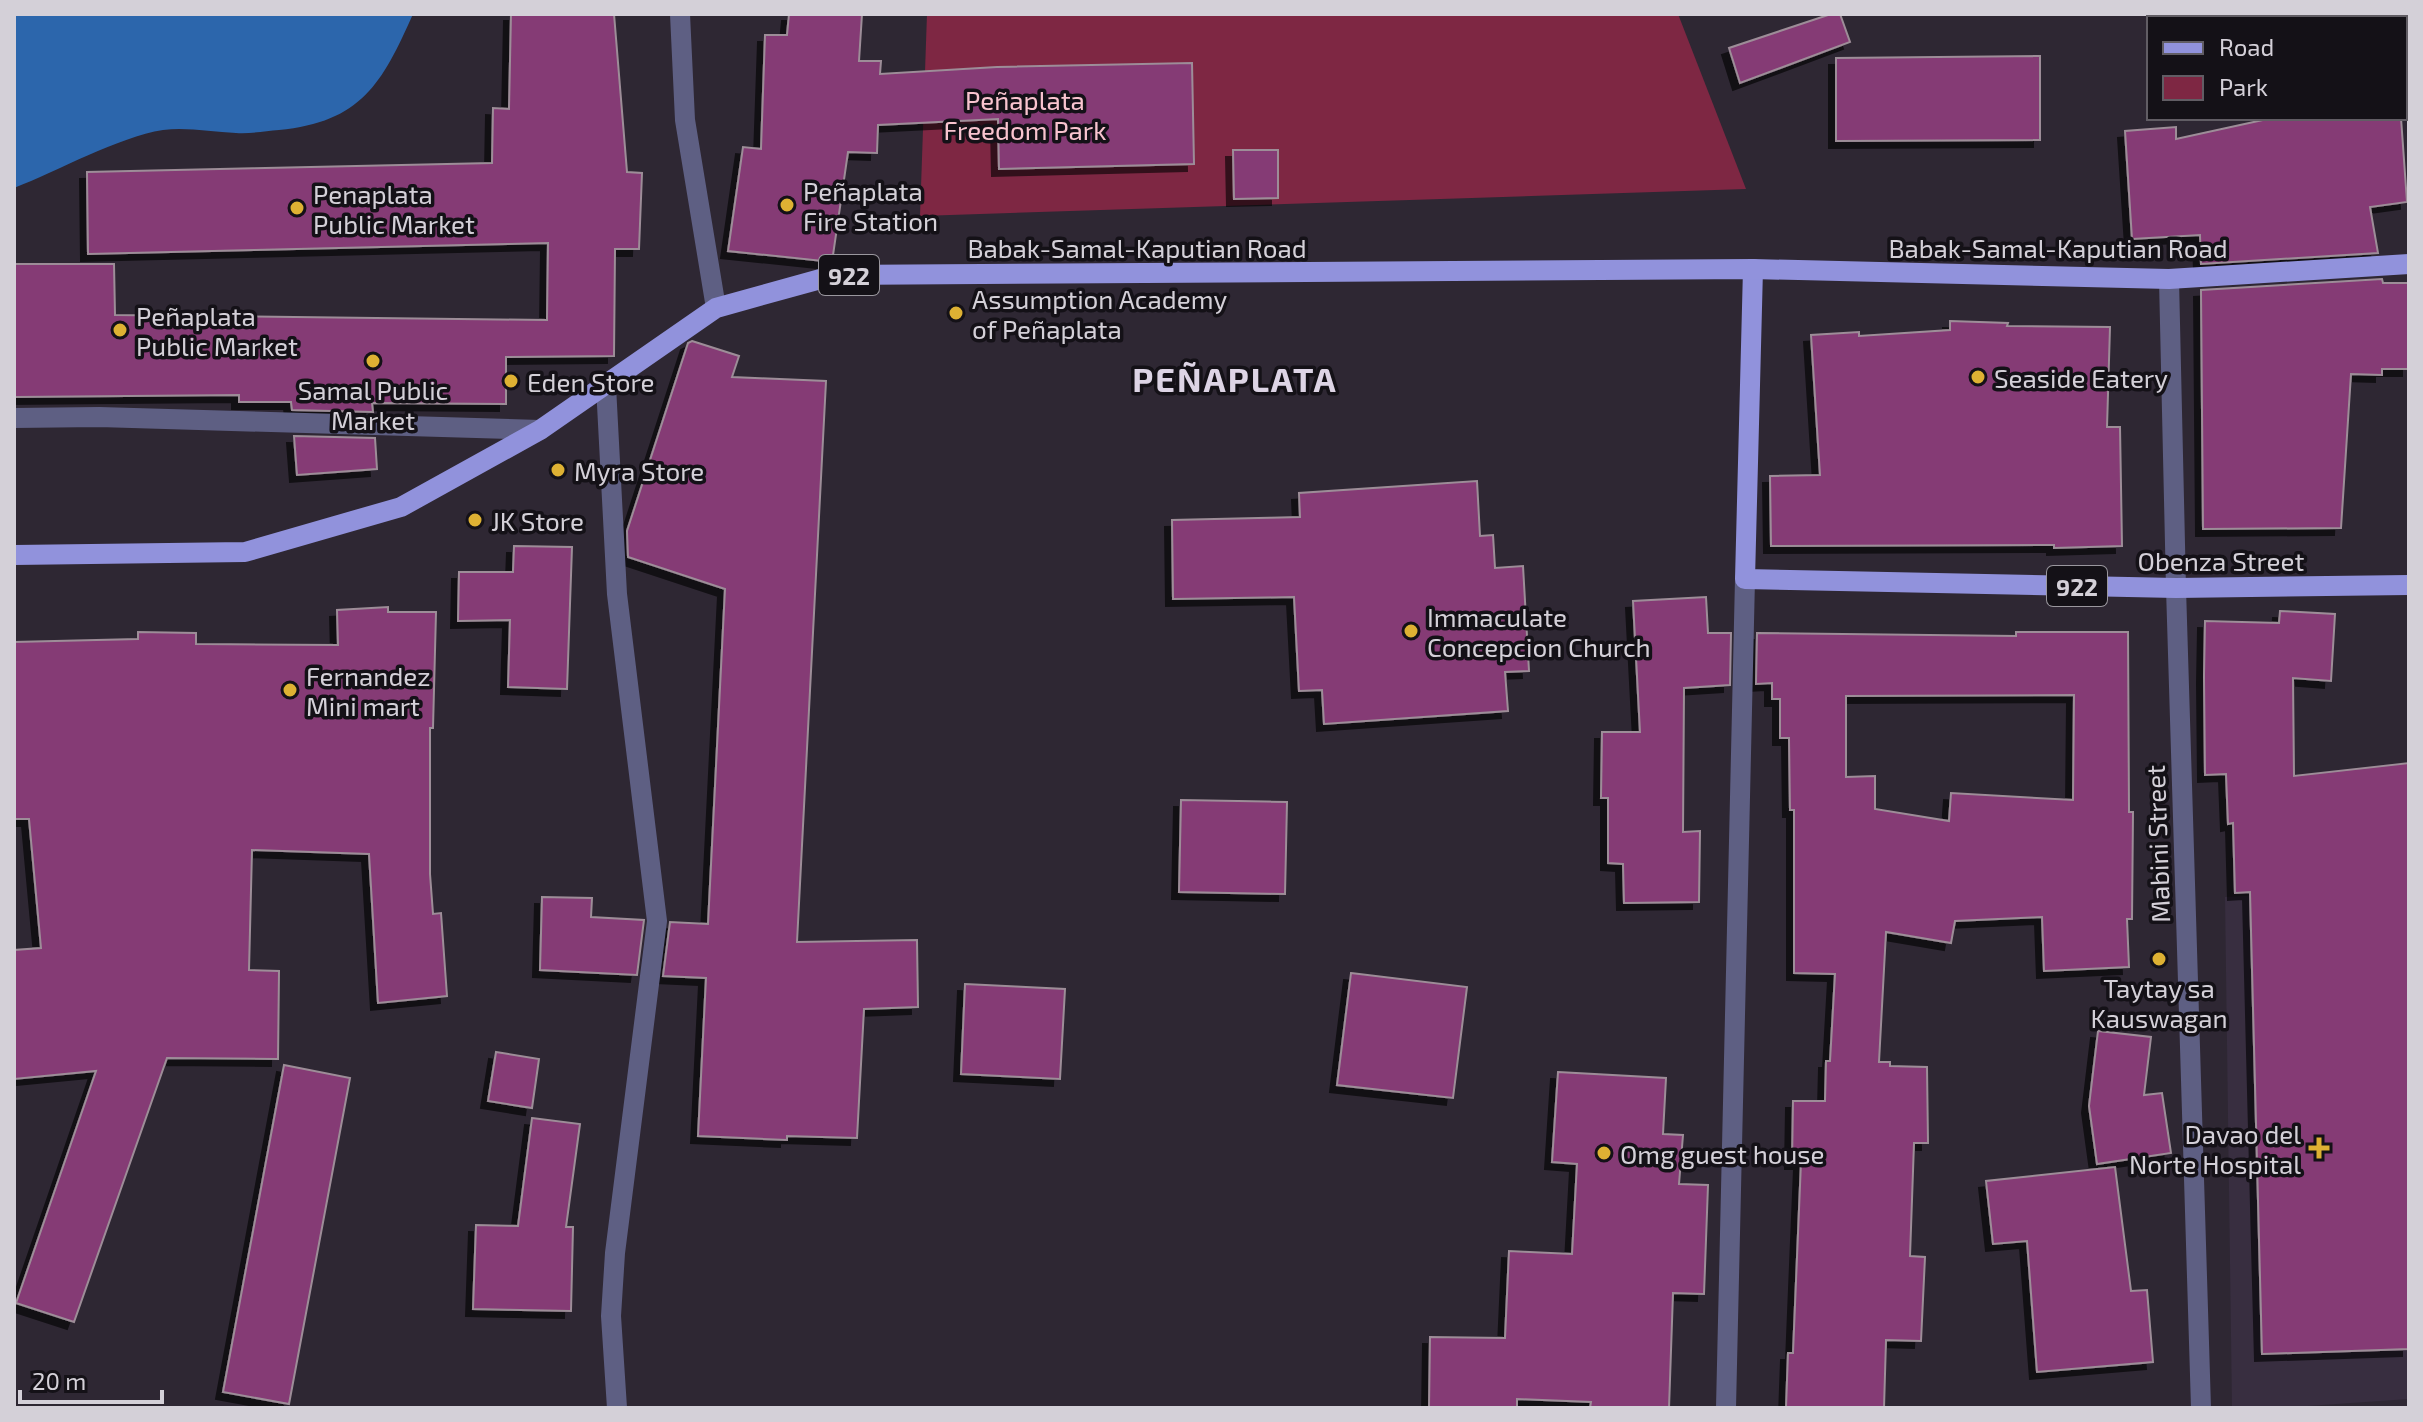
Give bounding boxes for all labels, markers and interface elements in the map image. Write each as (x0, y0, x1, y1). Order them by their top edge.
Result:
legend (2147, 16, 2407, 120)
text: Road (2219, 32, 2274, 61)
text: Park (2219, 72, 2268, 101)
park label: Peñaplata Freedom Park (944, 84, 1107, 145)
place label: Peñaplata Fire Station (803, 175, 938, 236)
place label: Penaplata Public Market (313, 178, 475, 239)
marker: Peñaplata Fire Station (778, 196, 796, 214)
marker: Penaplata Public Market (288, 199, 306, 217)
street label: Babak-Samal-Kaputian Road (967, 232, 1307, 263)
street label: Babak-Samal-Kaputian Road (1888, 232, 2228, 263)
road number: 922 (819, 255, 879, 295)
place label: Assumption Academy of Peñaplata (972, 283, 1227, 344)
place label: Peñaplata Public Market (136, 300, 298, 361)
marker: Assumption Academy of Peñaplata (947, 304, 965, 322)
marker: Peñaplata Public Market (111, 321, 129, 339)
marker: Samal Public Market (364, 352, 382, 370)
district label: PEÑAPLATA (1132, 358, 1338, 399)
place label: Seaside Eatery (1994, 362, 2168, 393)
place label: Eden Store (527, 366, 654, 397)
marker: Seaside Eatery (1969, 368, 1987, 386)
marker: Eden Store (502, 372, 520, 390)
place label: Samal Public Market (298, 374, 448, 435)
place label: Myra Store (574, 455, 704, 486)
marker: Myra Store (549, 461, 567, 479)
place label: JK Store (491, 505, 584, 536)
marker: JK Store (466, 511, 484, 529)
street label: Obenza Street (2138, 545, 2305, 576)
road number: 922 (2047, 566, 2107, 606)
place label: Immaculate Concepcion Church (1427, 601, 1651, 662)
marker: Immaculate Concepcion Church (1402, 622, 1420, 640)
place label: Fernandez Mini mart (306, 660, 431, 721)
marker: Fernandez Mini mart (281, 681, 299, 699)
street label: Mabini Street (2139, 764, 2175, 923)
marker: Taytay sa Kauswagan (2150, 950, 2168, 968)
place label: Taytay sa Kauswagan (2090, 972, 2228, 1033)
place label: Davao del Norte Hospital (2129, 1118, 2301, 1179)
marker: Davao del Norte Hospital (2308, 1137, 2330, 1159)
place label: Omg guest house (1620, 1138, 1825, 1169)
marker: Omg guest house (1595, 1144, 1613, 1162)
scale bar (20, 1354, 162, 1404)
text: 20 m (32, 1366, 86, 1395)

